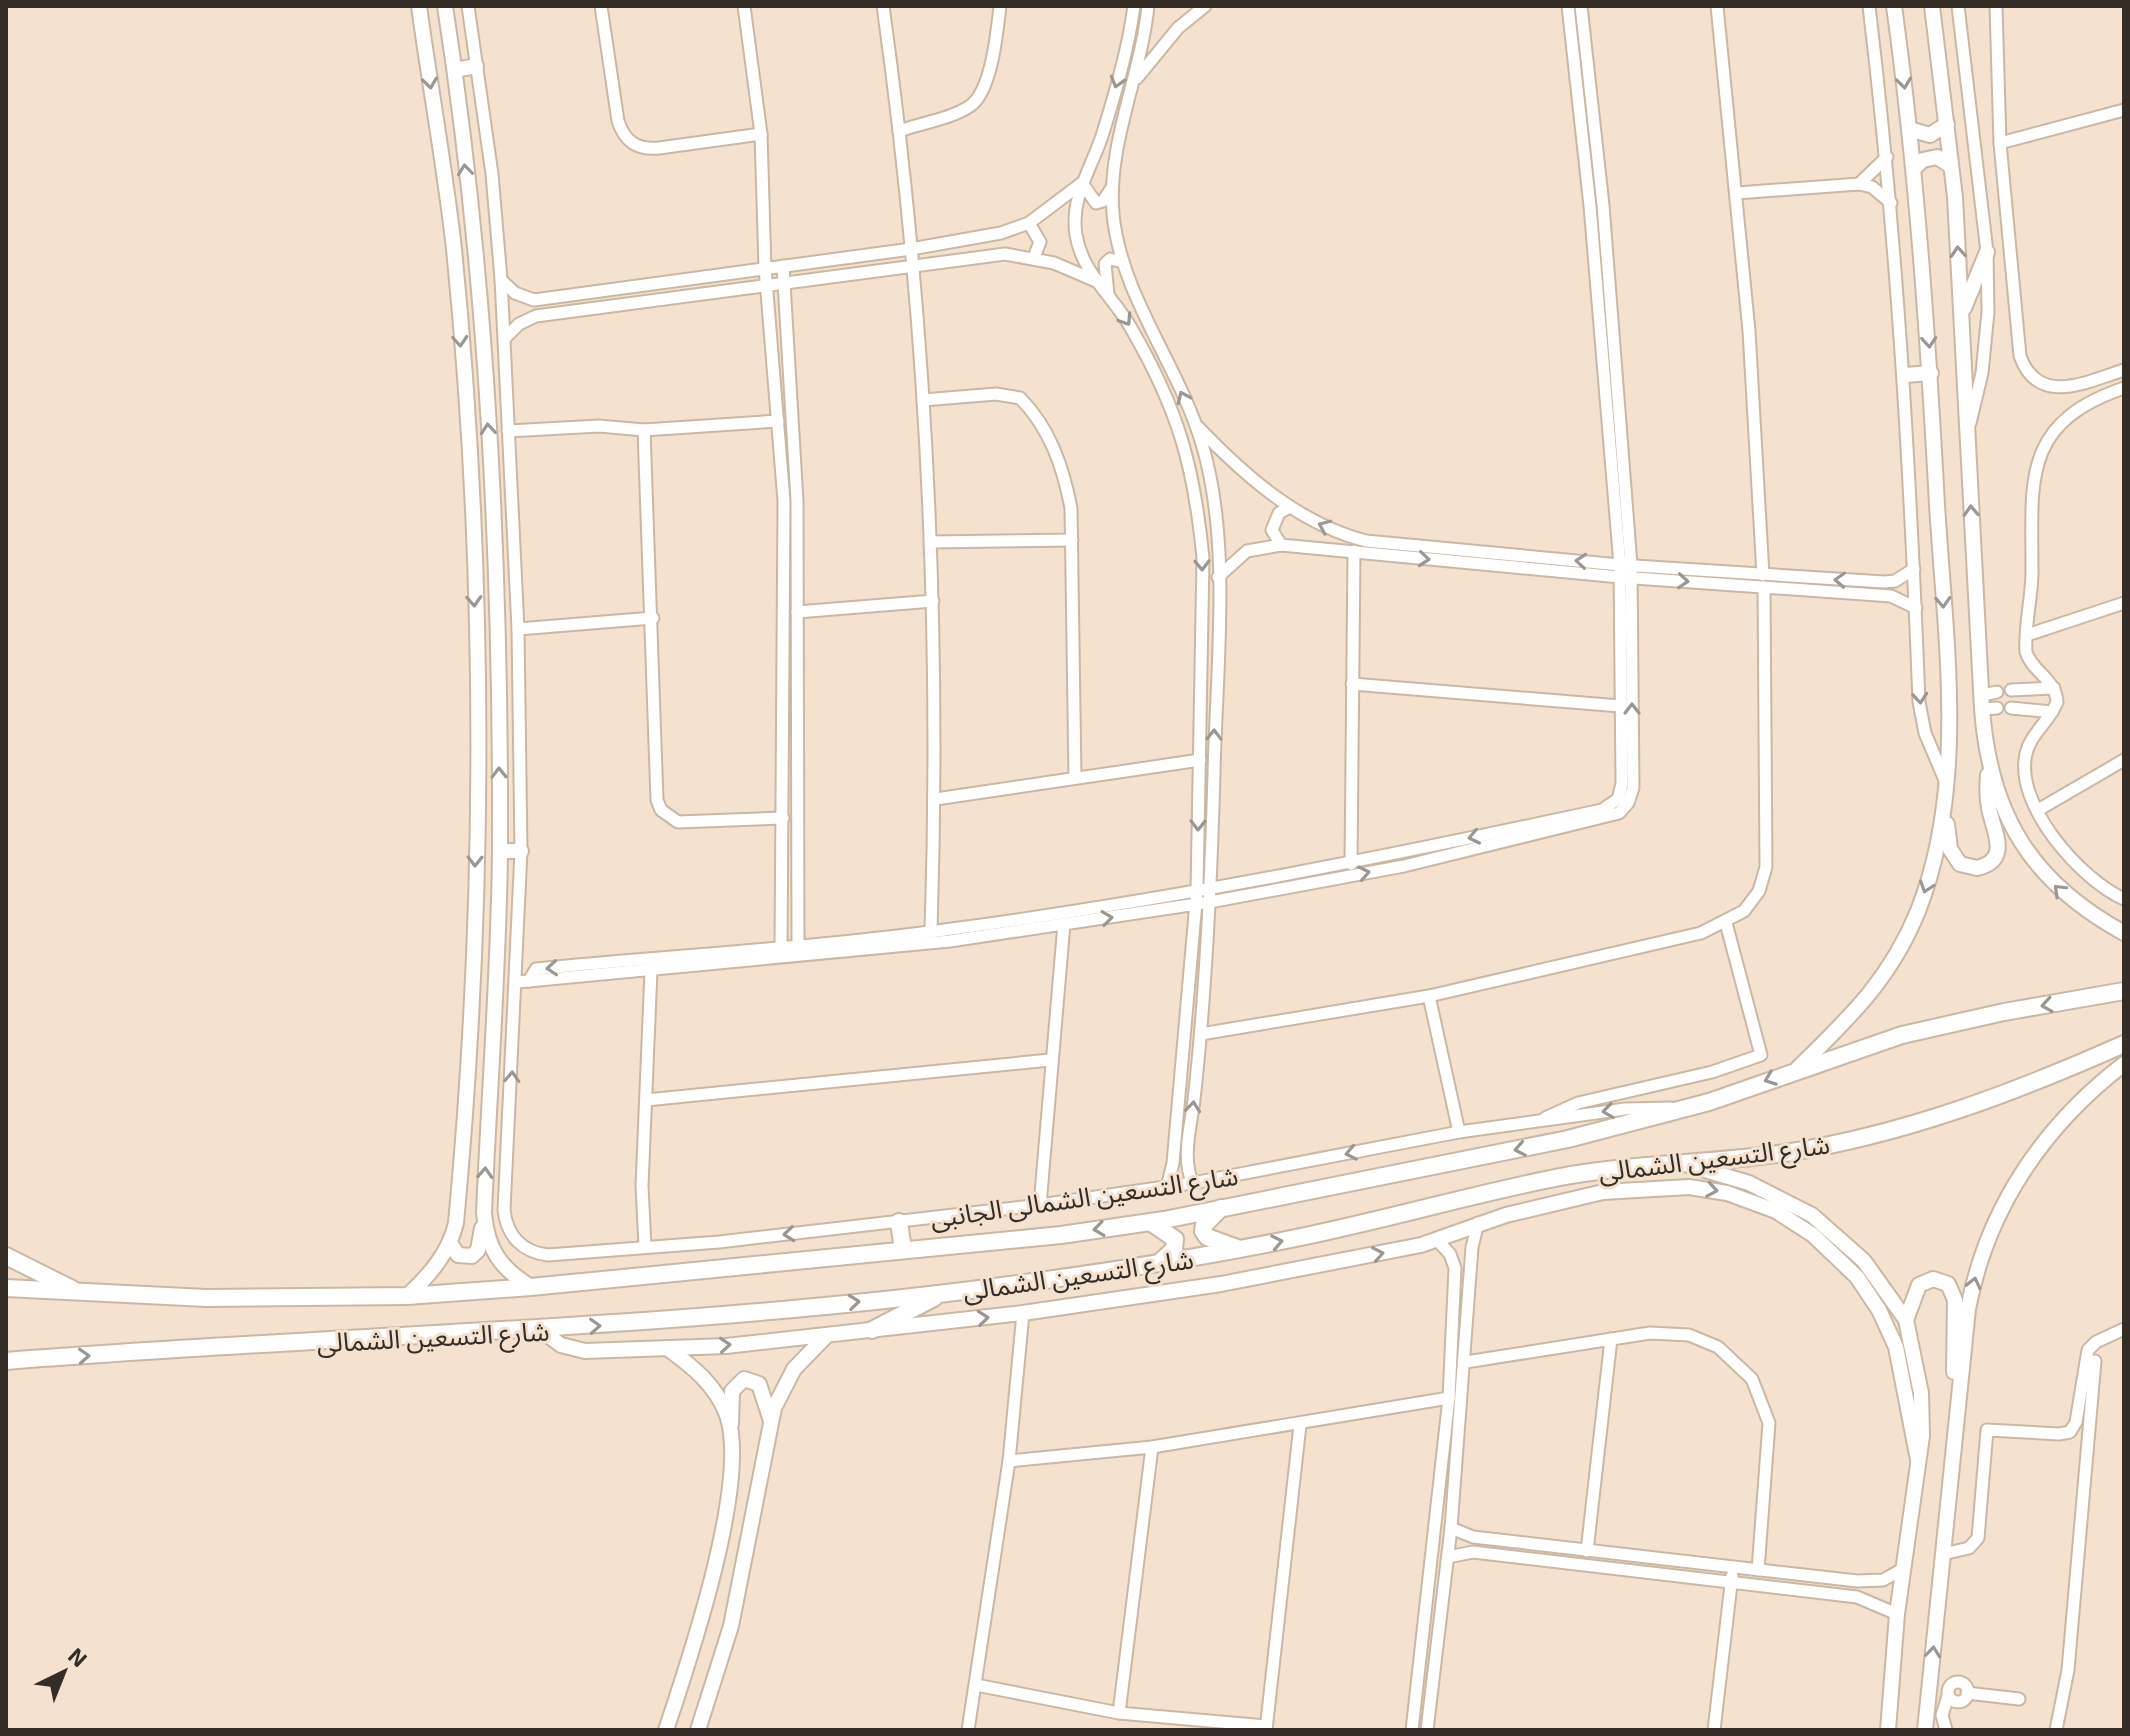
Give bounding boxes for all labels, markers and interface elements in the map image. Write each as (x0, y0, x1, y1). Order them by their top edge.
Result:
one-way arrow (1110, 75, 1126, 89)
one-way arrow (421, 76, 438, 90)
one-way arrow (1895, 77, 1912, 90)
one-way arrow (457, 163, 474, 176)
one-way arrow (1950, 245, 1967, 258)
one-way arrow (1116, 312, 1131, 326)
one-way arrow (451, 335, 468, 348)
one-way arrow (1920, 336, 1937, 349)
one-way arrow (1177, 391, 1193, 405)
one-way arrow (480, 422, 497, 435)
one-way arrow (1963, 504, 1980, 517)
one-way arrow (1318, 520, 1333, 536)
one-way arrow (1418, 550, 1431, 567)
one-way arrow (1574, 553, 1587, 570)
one-way arrow (1194, 559, 1211, 572)
one-way arrow (1677, 572, 1690, 589)
one-way arrow (1833, 572, 1846, 589)
one-way arrow (466, 595, 483, 608)
one-way arrow (1934, 596, 1951, 609)
one-way arrow (1911, 692, 1928, 705)
one-way arrow (1623, 702, 1641, 715)
one-way arrow (1206, 728, 1223, 741)
one-way arrow (490, 766, 508, 779)
one-way arrow (1190, 819, 1207, 832)
one-way arrow (1467, 828, 1481, 845)
one-way arrow (466, 855, 484, 868)
one-way arrow (1357, 866, 1370, 883)
one-way arrow (1919, 879, 1935, 893)
one-way arrow (2054, 885, 2068, 899)
one-way arrow (1101, 910, 1114, 927)
one-way arrow (545, 959, 558, 976)
one-way arrow (2041, 996, 2054, 1013)
one-way arrow (1763, 1069, 1777, 1086)
one-way arrow (503, 1070, 520, 1083)
one-way arrow (1185, 1100, 1202, 1113)
one-way arrow (1601, 1102, 1615, 1119)
street label: شارع التسعين الشمالى (1597, 1127, 1832, 1192)
one-way arrow (1513, 1140, 1527, 1157)
one-way arrow (1345, 1144, 1358, 1161)
street label: شارع التسعين الشمالى الجانبى (928, 1159, 1241, 1238)
one-way arrow (477, 1166, 494, 1179)
one-way arrow (1705, 1181, 1719, 1198)
one-way arrow (1093, 1220, 1106, 1237)
one-way arrow (782, 1226, 795, 1243)
one-way arrow (1271, 1234, 1284, 1251)
street label: شارع التسعين الشمالى (961, 1242, 1196, 1310)
one-way arrow (1371, 1246, 1385, 1263)
one-way arrow (1964, 1276, 1981, 1290)
one-way arrow (848, 1294, 861, 1311)
one-way arrow (977, 1309, 990, 1326)
street label: شارع التسعين الشمالى (316, 1314, 550, 1363)
one-way arrow (589, 1318, 602, 1335)
one-way arrow (718, 1337, 731, 1354)
one-way arrow (78, 1348, 91, 1365)
north arrow (24, 1632, 104, 1712)
text: N (64, 1642, 93, 1672)
one-way arrow (1925, 1646, 1942, 1659)

